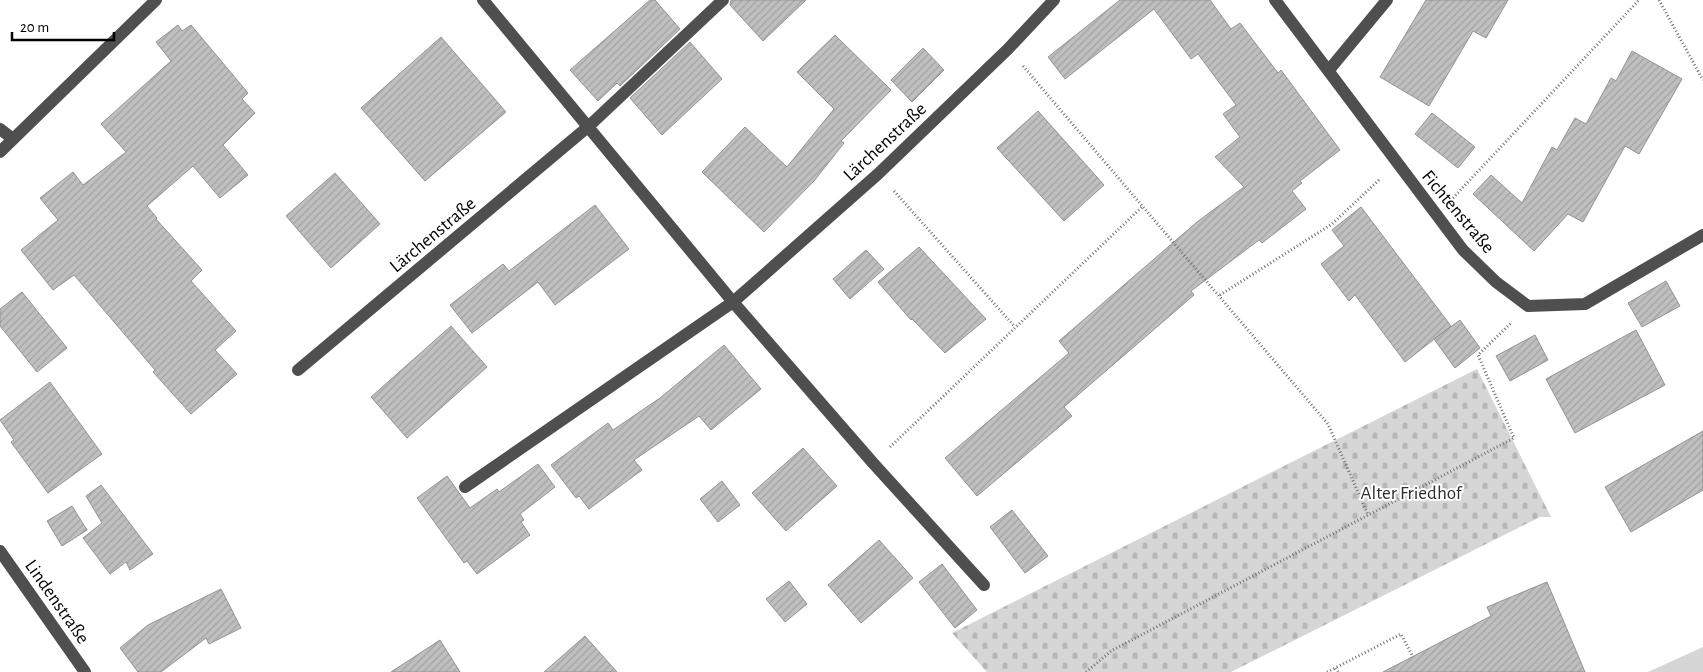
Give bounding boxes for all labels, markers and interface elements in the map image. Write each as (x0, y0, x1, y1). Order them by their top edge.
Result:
scale bar (12, 10, 115, 42)
text: 20 m (20, 20, 49, 35)
street label: Lärchenstraße (840, 99, 930, 185)
street label: Fichtenstraße (1418, 167, 1498, 257)
street label: Lärchenstraße (386, 194, 479, 276)
park label: Alter Friedhof (1361, 484, 1463, 503)
street label: Lindenstraße (21, 556, 93, 647)

